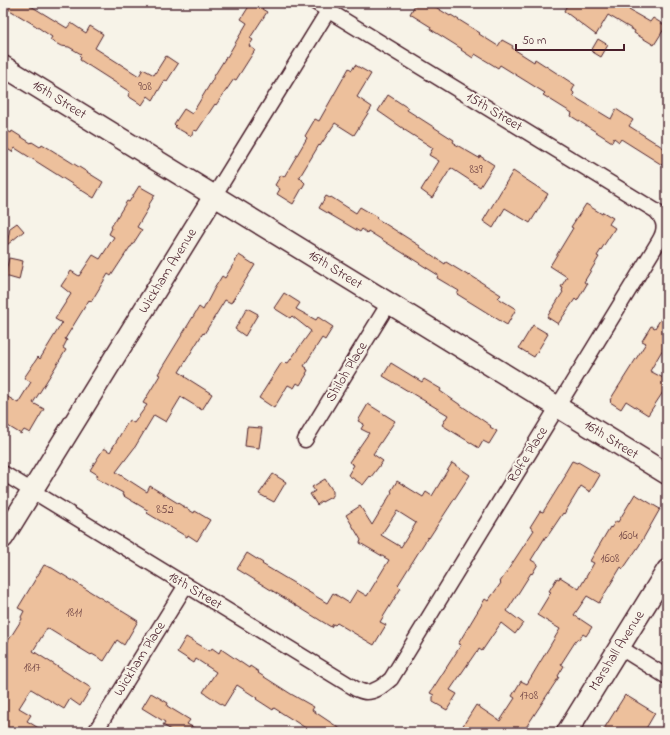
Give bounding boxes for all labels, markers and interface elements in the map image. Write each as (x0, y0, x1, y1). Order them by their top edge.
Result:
scale bar (516, 26, 624, 52)
text: 50 m (522, 32, 546, 50)
street label: 16th Street (28, 75, 91, 125)
house number: 908 (138, 78, 152, 96)
street label: 15th Street (462, 87, 526, 137)
house number: 839 (469, 161, 483, 179)
street label: Wickham Avenue (133, 224, 203, 318)
street label: 16th Street (304, 245, 367, 295)
street label: Shiloh Place (321, 337, 374, 406)
street label: 16th Street (580, 415, 643, 465)
street label: Rolfe Place (502, 422, 554, 487)
house number: 852 (156, 501, 174, 519)
house number: 1604 (618, 527, 638, 545)
house number: 1608 (601, 550, 620, 568)
street label: 18th Street (164, 567, 226, 616)
house number: 1811 (66, 604, 82, 622)
street label: Marshall Avenue (584, 606, 651, 695)
street label: Wickham Place (109, 617, 172, 700)
house number: 1817 (23, 659, 41, 677)
house number: 1708 (520, 687, 539, 705)

